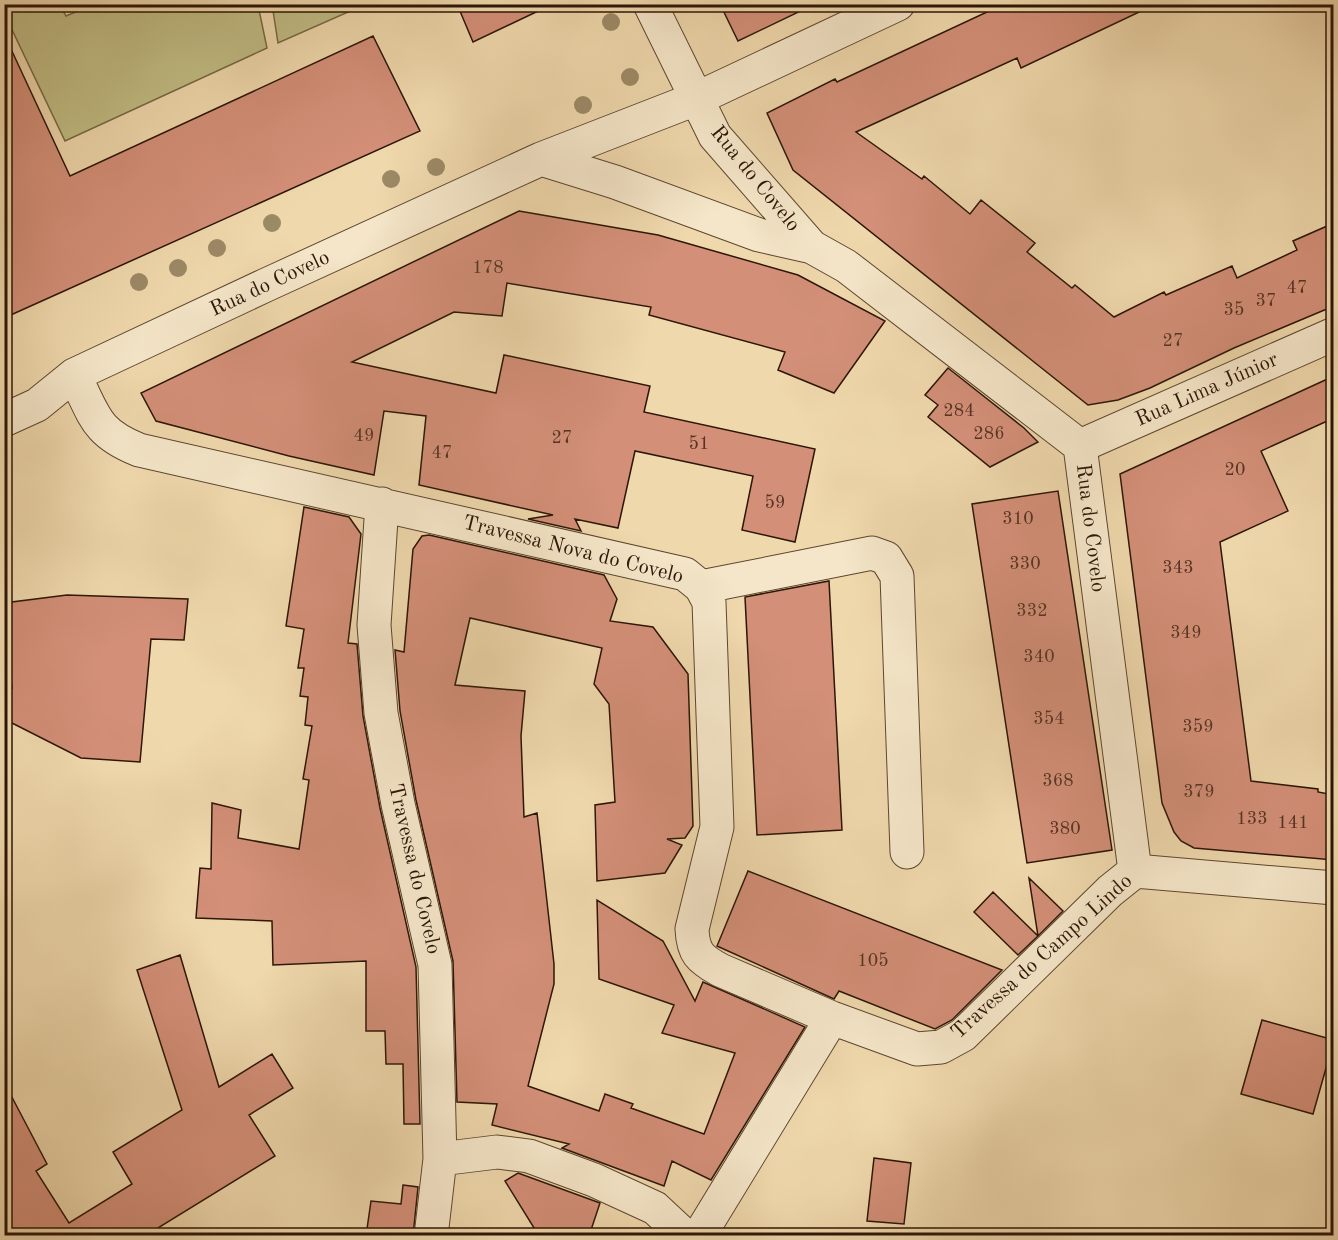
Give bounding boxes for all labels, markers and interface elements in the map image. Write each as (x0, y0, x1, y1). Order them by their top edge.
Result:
street label: Rua do Covelo (706, 122, 804, 236)
street label: Rua do Covelo (207, 247, 333, 321)
house number: 178 (472, 259, 504, 277)
house number: 47 (1287, 279, 1307, 297)
house number: 37 (1256, 292, 1276, 310)
house number: 35 (1224, 301, 1244, 319)
house number: 27 (1163, 332, 1183, 350)
street label: Rua Lima Júnior (1132, 349, 1282, 431)
house number: 284 (943, 402, 975, 420)
house number: 286 (973, 425, 1005, 443)
house number: 49 (354, 427, 374, 445)
house number: 27 (552, 429, 572, 447)
house number: 51 (689, 435, 709, 453)
house number: 47 (432, 444, 452, 462)
house number: 20 (1225, 461, 1245, 479)
street label: Rua do Covelo (1072, 463, 1108, 593)
house number: 59 (765, 494, 785, 512)
house number: 310 (1002, 510, 1034, 528)
street label: Travessa Nova do Covelo (460, 512, 686, 588)
house number: 330 (1009, 555, 1041, 573)
house number: 343 (1162, 559, 1194, 577)
house number: 332 (1016, 602, 1048, 620)
house number: 349 (1170, 624, 1202, 642)
house number: 340 (1023, 648, 1055, 666)
house number: 354 (1033, 710, 1065, 728)
house number: 359 (1182, 718, 1214, 736)
house number: 368 (1042, 772, 1074, 790)
street label: Travessa do Covelo (384, 782, 444, 956)
house number: 379 (1183, 783, 1215, 801)
house number: 133 (1236, 810, 1268, 828)
house number: 141 (1277, 814, 1309, 832)
house number: 380 (1049, 820, 1081, 838)
street label: Travessa do Campo Lindo (947, 870, 1137, 1044)
house number: 105 (857, 952, 889, 970)

